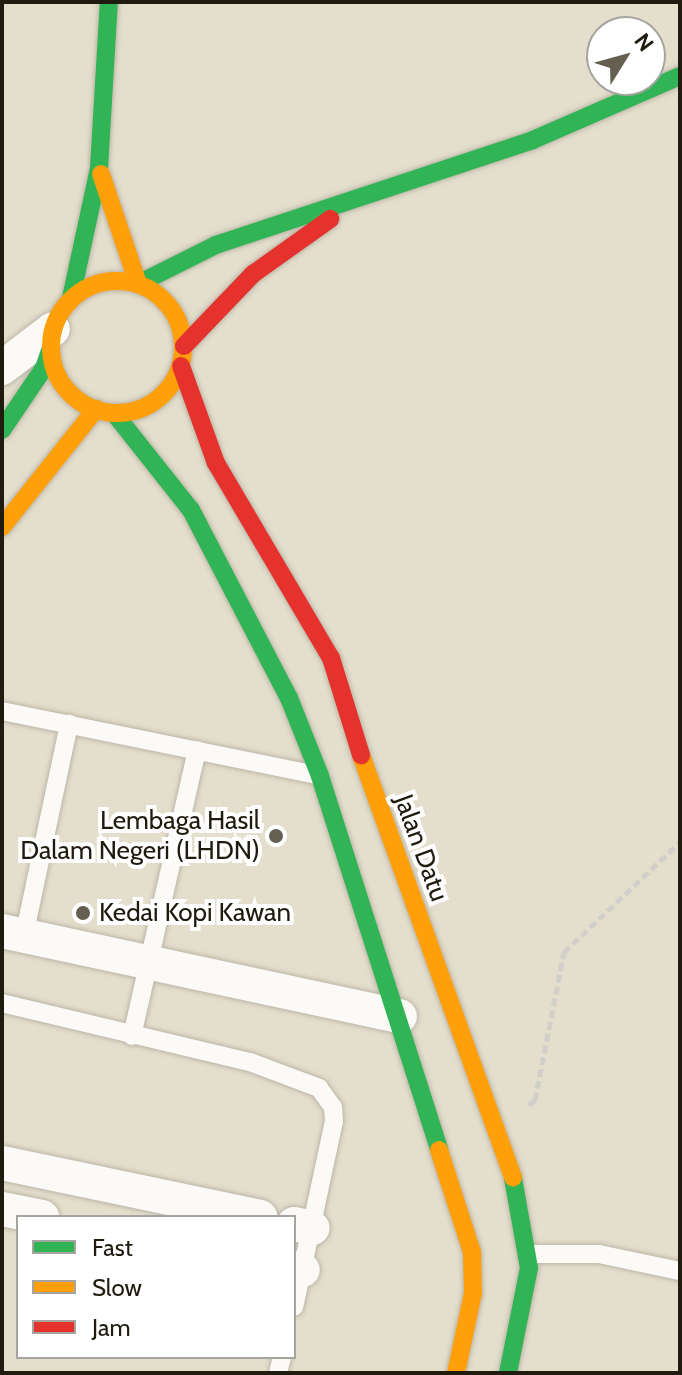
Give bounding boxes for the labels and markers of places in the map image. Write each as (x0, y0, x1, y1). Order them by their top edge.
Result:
place label: Lembaga Hasil Dalam Negeri (LHDN) (20, 805, 260, 866)
marker: Lembaga Hasil Dalam Negeri (LHDN) (267, 827, 285, 845)
place label: Kedai Kopi Kawan (99, 897, 291, 929)
marker: Kedai Kopi Kawan (74, 904, 92, 922)

